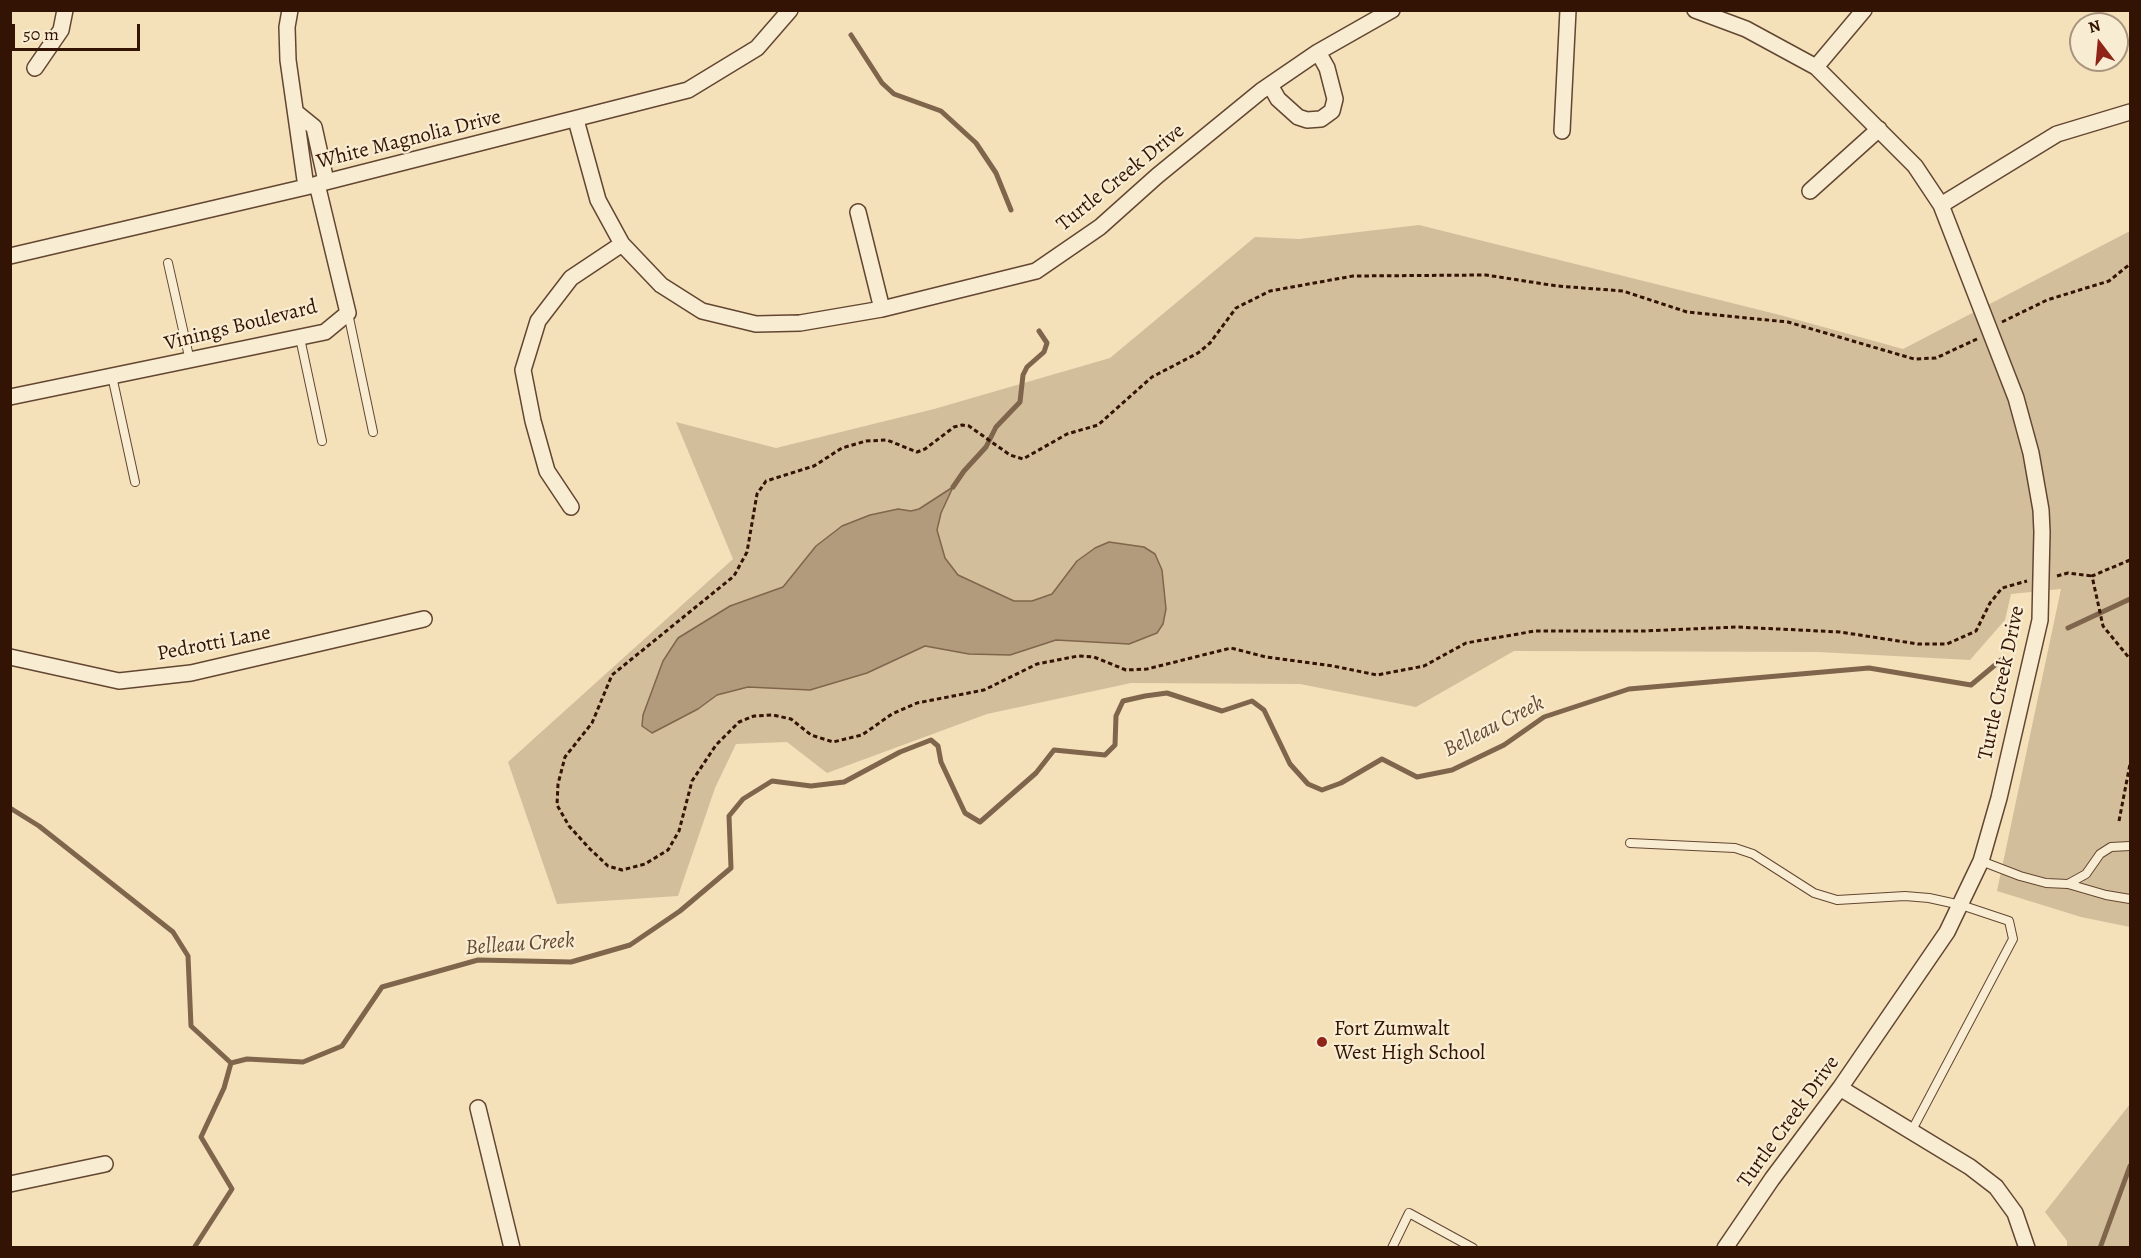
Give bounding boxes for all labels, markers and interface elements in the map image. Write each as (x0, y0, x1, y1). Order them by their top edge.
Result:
scale bar (15, 12, 142, 50)
north arrow (2069, 12, 2129, 72)
text: N (2086, 14, 2103, 39)
text: 50 m (23, 22, 59, 46)
street label: White Magnolia Drive (314, 105, 504, 175)
street label: Turtle Creek Drive (1052, 119, 1190, 237)
street label: Vinings Boulevard (162, 295, 320, 357)
street label: Turtle Creek Drive (1973, 604, 2031, 762)
street label: Pedrotti Lane (155, 621, 273, 667)
water label: Belleau Creek (1439, 690, 1549, 764)
water label: Belleau Creek (464, 928, 576, 962)
place label: Fort Zumwalt West High School (1334, 1017, 1485, 1067)
marker: Fort Zumwalt West High School (1315, 1035, 1329, 1049)
street label: Turtle Creek Drive (1733, 1051, 1845, 1193)

